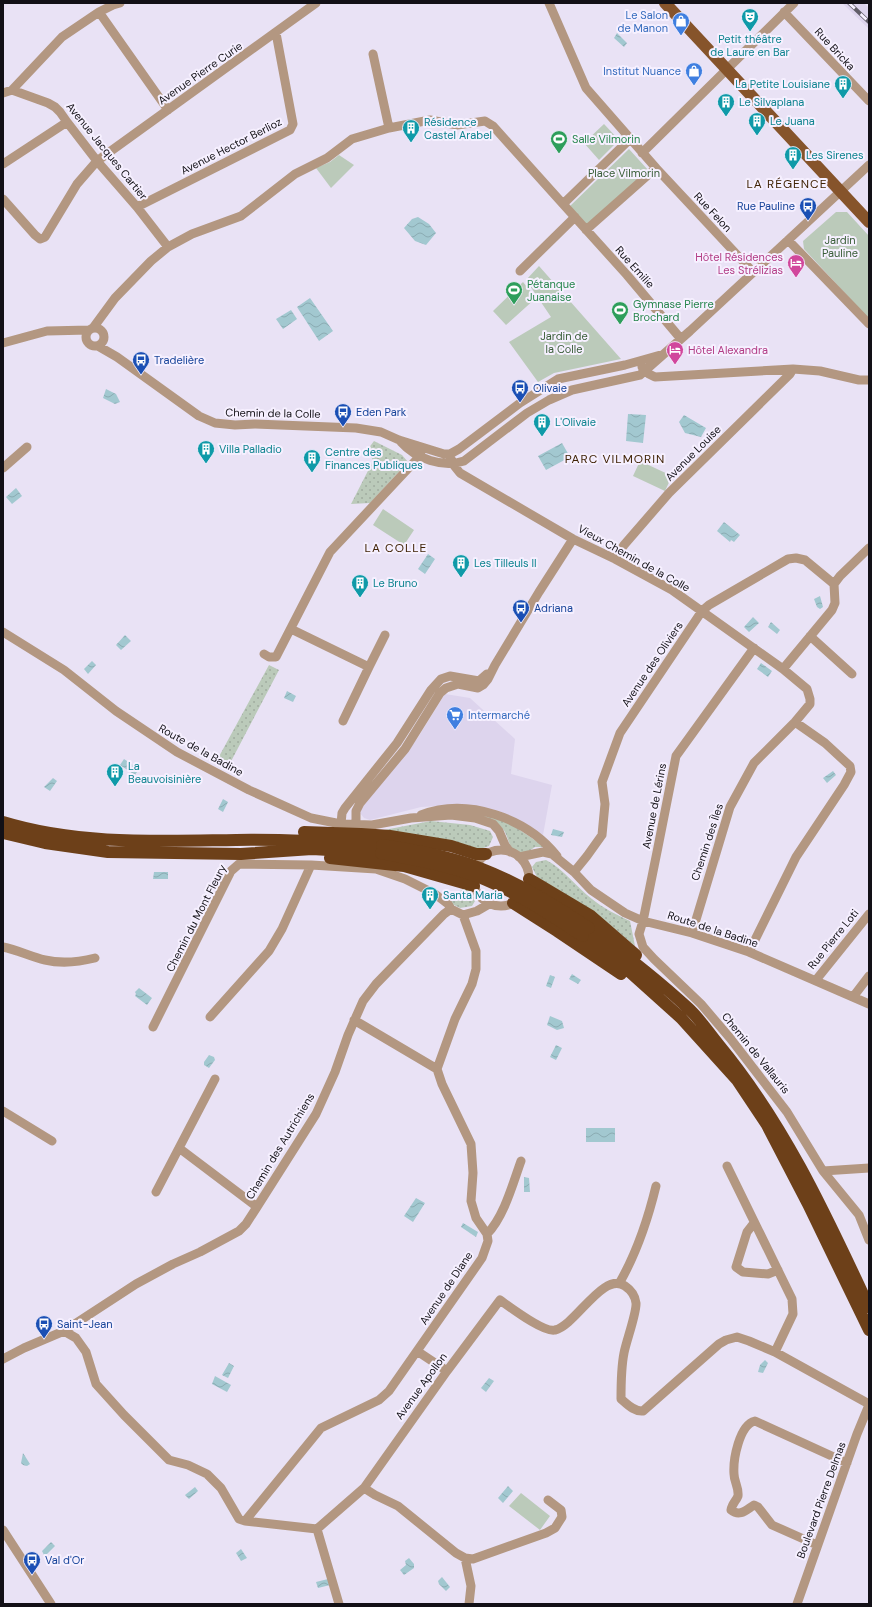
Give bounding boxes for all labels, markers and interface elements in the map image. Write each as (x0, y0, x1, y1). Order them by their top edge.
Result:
theatre icon: Petit théâtre de Laure en Bar (740, 7, 760, 32)
place label: Le Salon de Manon (618, 8, 668, 35)
shop icon: Le Salon de Manon (671, 11, 691, 36)
street label: Rue Bricka (812, 25, 858, 73)
place label: Petit théâtre de Laure en Bar (710, 32, 790, 59)
street label: Avenue Pierre Curie (155, 39, 245, 107)
shop icon: Institut Nuance (684, 61, 704, 86)
place label: Institut Nuance (603, 64, 681, 78)
building icon: La Petite Louisiane (833, 74, 853, 99)
place label: La Petite Louisiane (735, 77, 830, 91)
building icon: Le Silvaplana (716, 92, 736, 117)
place label: Le Silvaplana (739, 95, 804, 109)
street label: Avenue Jacques Cartier (63, 99, 151, 203)
building icon: Le Juana (747, 111, 767, 136)
street label: Avenue Hector Berlioz (178, 114, 284, 178)
place label: Le Juana (770, 114, 815, 128)
place label: Résidence Castel Arabel (424, 115, 492, 142)
building icon: Résidence Castel Arabel (401, 118, 421, 143)
sports icon: Salle Vilmorin (549, 129, 569, 154)
place label: Salle Vilmorin (572, 132, 640, 146)
building icon: Les Sirenes (783, 145, 803, 170)
place label: Les Sirenes (806, 148, 863, 162)
park label: Place Vilmorin (588, 166, 660, 180)
district label: LA RÉGENCE (747, 176, 827, 192)
street label: Rue Felon (691, 189, 735, 235)
bus stop icon: Rue Pauline (798, 196, 818, 221)
place label: Rue Pauline (737, 199, 795, 213)
park label: Jardin Pauline (822, 233, 858, 260)
street label: Rue Emilie (612, 243, 658, 291)
place label: Hôtel Résidences Les Strélizias (695, 250, 783, 277)
hotel icon: Hôtel Résidences Les Strélizias (786, 253, 806, 278)
place label: Pétanque Juanaise (527, 277, 575, 304)
sports icon: Pétanque Juanaise (504, 280, 524, 305)
place label: Gymnase Pierre Brochard (633, 297, 714, 324)
sports icon: Gymnase Pierre Brochard (610, 300, 630, 325)
park label: Jardin de la Colle (540, 329, 588, 356)
hotel icon: Hôtel Alexandra (665, 340, 685, 365)
place label: Hôtel Alexandra (688, 343, 768, 357)
bus stop icon: Tradelière (131, 350, 151, 375)
place label: Tradelière (154, 353, 204, 367)
bus stop icon: Olivaie (510, 378, 530, 403)
place label: Olivaie (533, 381, 567, 395)
bus stop icon: Eden Park (333, 402, 353, 427)
street label: Chemin de la Colle (225, 405, 321, 421)
place label: Eden Park (356, 405, 407, 419)
building icon: L'Olivaie (532, 412, 552, 437)
place label: L'Olivaie (555, 415, 596, 429)
street label: Avenue Louise (662, 422, 724, 484)
building icon: Villa Palladio (196, 439, 216, 464)
place label: Villa Palladio (219, 442, 282, 456)
place label: Centre des Finances Publiques (325, 445, 423, 472)
building icon: Centre des Finances Publiques (302, 448, 322, 473)
district label: PARC VILMORIN (565, 451, 665, 467)
street label: Vieux Chemin de la Colle (575, 521, 693, 595)
district label: LA COLLE (365, 540, 427, 556)
building icon: Les Tilleuls II (451, 553, 471, 578)
place label: Les Tilleuls II (474, 556, 537, 570)
building icon: Le Bruno (350, 573, 370, 598)
place label: Le Bruno (373, 576, 418, 590)
bus stop icon: Adriana (511, 598, 531, 623)
place label: Adriana (534, 601, 573, 615)
street label: Avenue des Oliviers (618, 619, 686, 709)
supermarket icon: Intermarché (445, 705, 465, 730)
place label: Intermarché (468, 708, 530, 722)
street label: Route de la Badine (156, 721, 246, 779)
place label: La Beauvoisinière (128, 759, 201, 786)
building icon: La Beauvoisinière (105, 762, 125, 787)
street label: Avenue de Lérins (639, 762, 669, 850)
street label: Chemin des Îles (688, 802, 726, 882)
street label: Chemin du Mont Fleury (163, 862, 229, 974)
building icon: Santa Maria (420, 885, 440, 910)
place label: Santa Maria (443, 888, 503, 902)
street label: Rue Pierre Loti (805, 906, 861, 972)
street label: Route de la Badine (666, 908, 760, 950)
street label: Chemin de Vallauris (719, 1010, 793, 1096)
street label: Chemin des Autrichiens (243, 1090, 317, 1202)
street label: Avenue de Diane (416, 1249, 476, 1327)
bus stop icon: Saint-Jean (34, 1314, 54, 1339)
place label: Saint-Jean (57, 1317, 113, 1331)
street label: Avenue Apollon (392, 1350, 450, 1422)
street label: Boulevard Pierre Delmas (793, 1440, 849, 1560)
bus stop icon: Val d'Or (22, 1550, 42, 1575)
place label: Val d'Or (45, 1553, 84, 1567)

